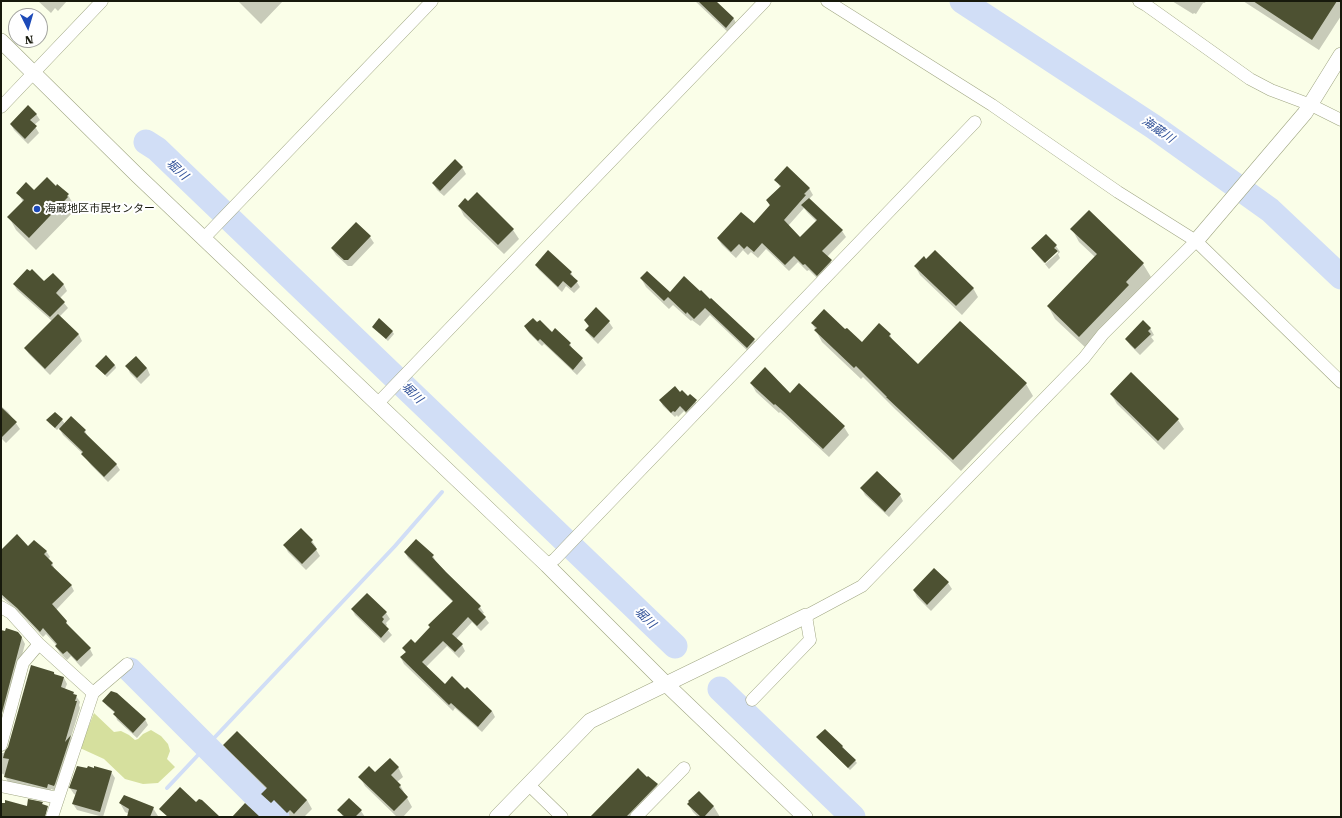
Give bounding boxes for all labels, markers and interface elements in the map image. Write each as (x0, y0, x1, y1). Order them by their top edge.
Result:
north arrow (8, 8, 48, 48)
text: N (24, 33, 34, 46)
water label: 海蔵川 (1139, 114, 1177, 146)
water label: 堀川 (163, 157, 191, 183)
place label: 海蔵地区市民センター (45, 202, 155, 216)
marker: 海蔵地区市民センター (32, 204, 42, 214)
water label: 堀川 (398, 379, 426, 407)
water label: 堀川 (631, 604, 659, 632)

